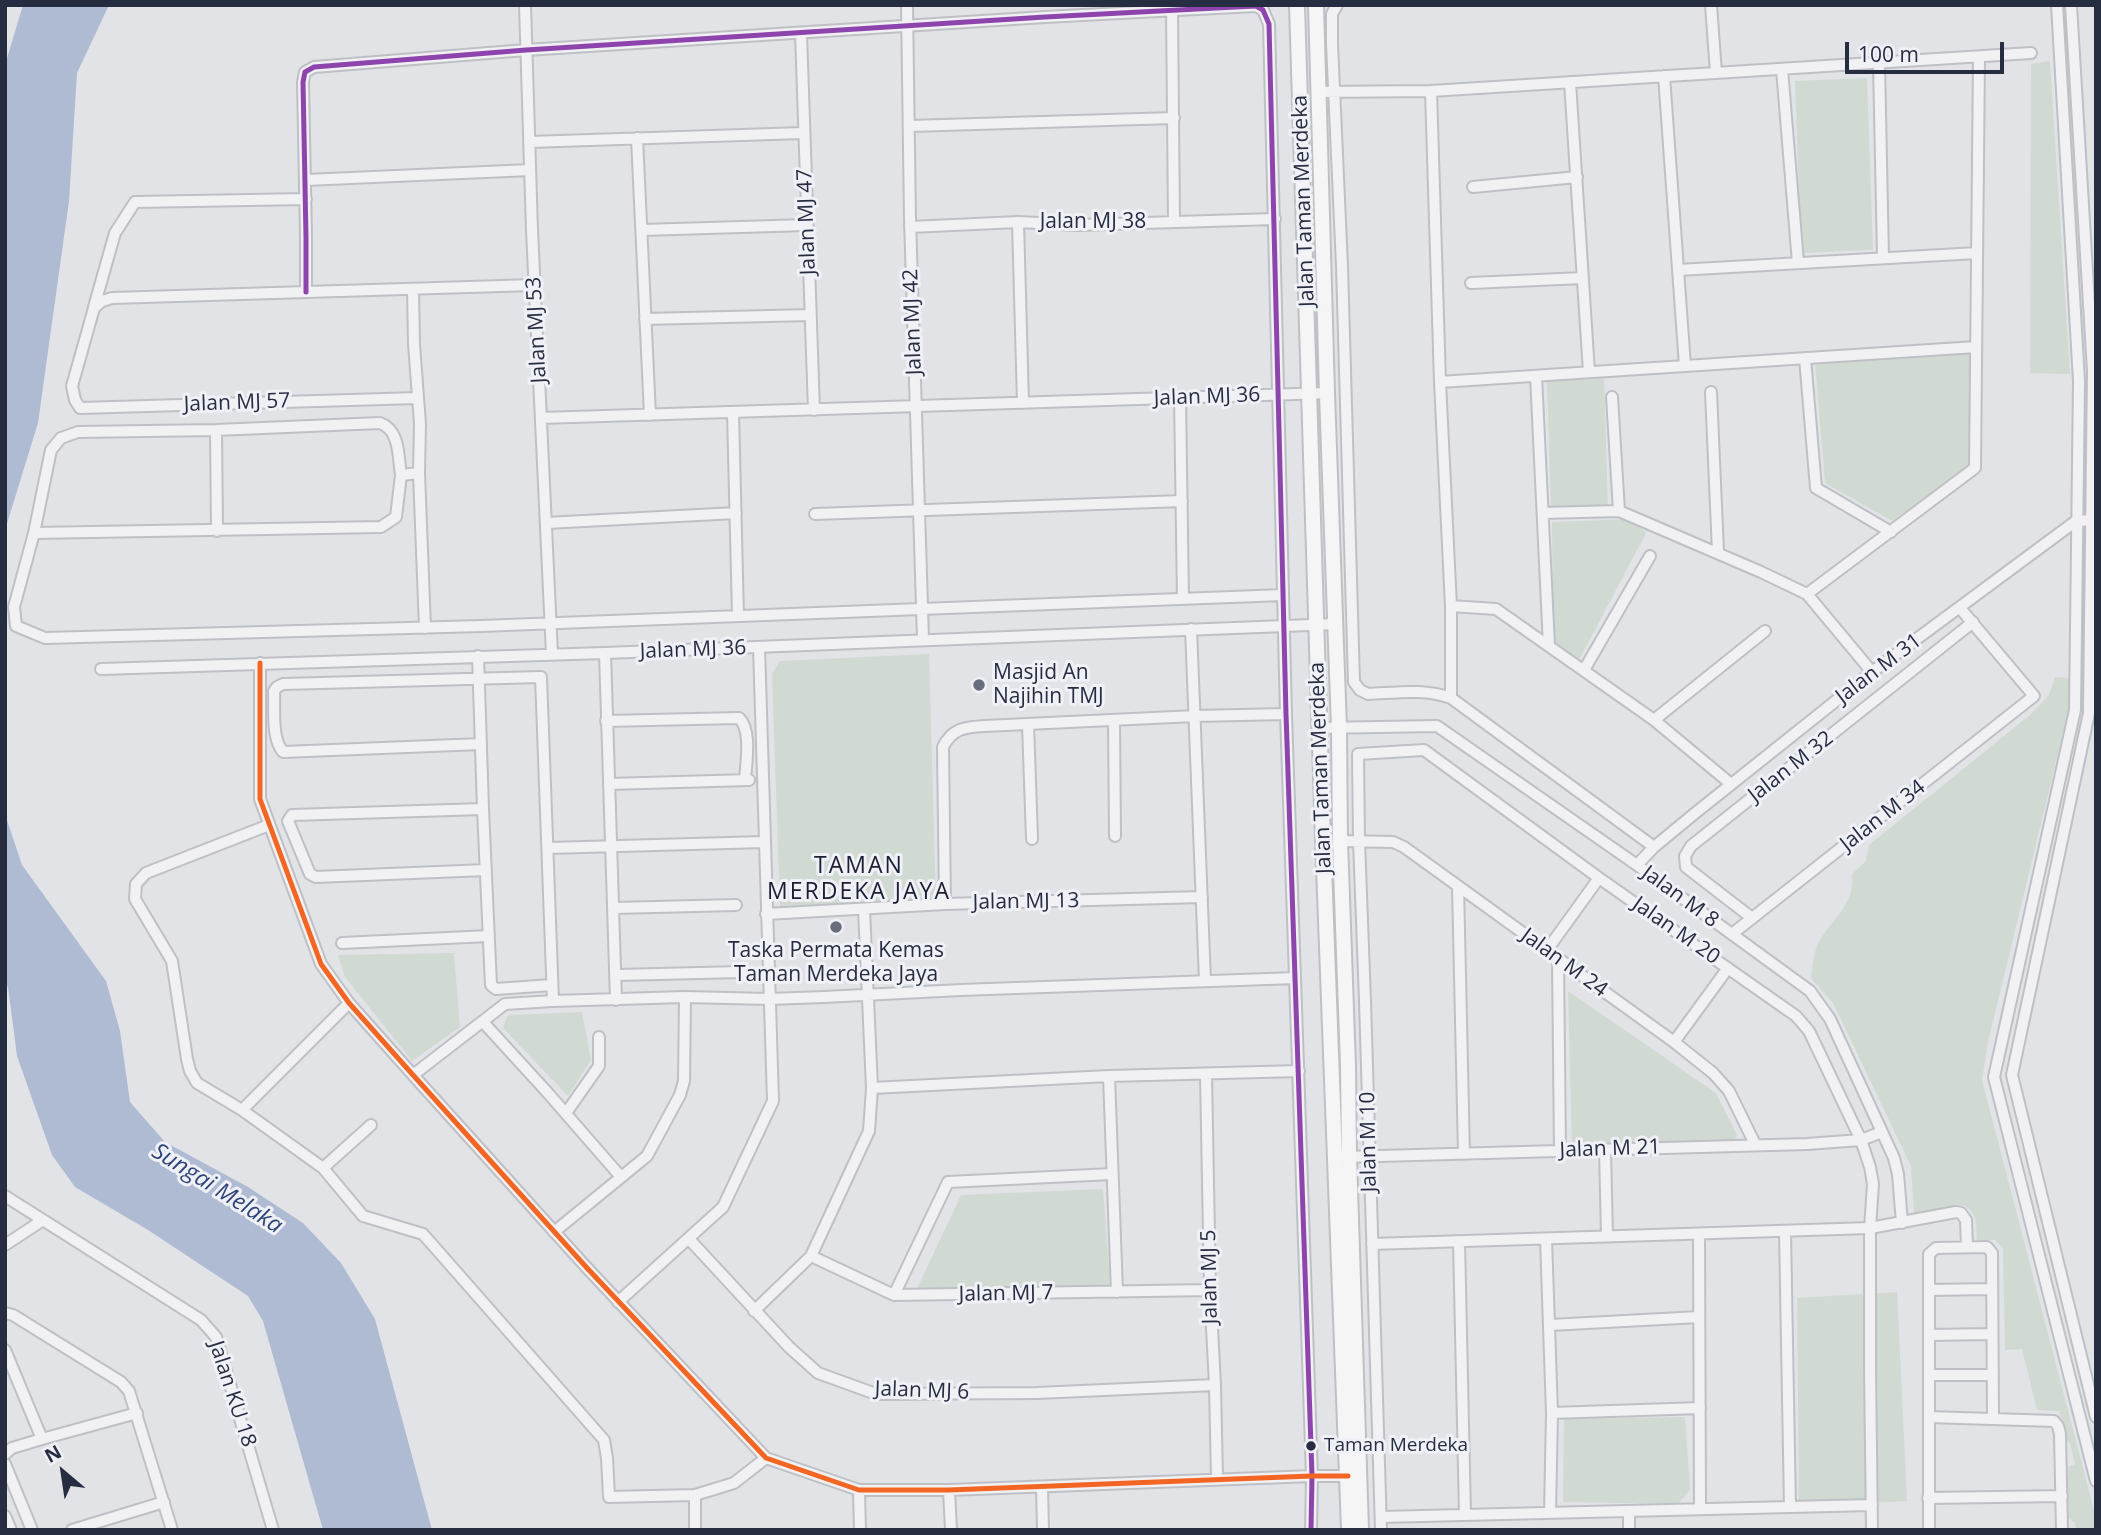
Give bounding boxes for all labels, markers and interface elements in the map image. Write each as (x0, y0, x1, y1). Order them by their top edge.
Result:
scale bar (1849, 28, 2008, 72)
text: 100 m (1858, 40, 1919, 68)
street label: Jalan Taman Merdeka (1288, 95, 1320, 307)
street label: Jalan MJ 47 (793, 168, 821, 276)
street label: Jalan MJ 38 (1040, 209, 1146, 235)
street label: Jalan MJ 42 (899, 268, 927, 376)
street label: Jalan MJ 53 (522, 276, 552, 384)
street label: Jalan MJ 36 (1153, 383, 1261, 411)
street label: Jalan MJ 57 (183, 389, 291, 417)
street label: Jalan M 31 (1831, 629, 1927, 709)
street label: Jalan MJ 36 (639, 636, 747, 664)
place label: Masjid An Najihin TMJ (993, 660, 1104, 710)
street label: Jalan Taman Merdeka (1305, 662, 1337, 874)
marker: Masjid An Najihin TMJ (971, 677, 987, 693)
street label: Jalan M 32 (1743, 726, 1839, 808)
street label: Jalan M 34 (1835, 775, 1931, 857)
district label: TAMAN MERDEKA JAYA (769, 852, 949, 906)
street label: Jalan M 8 (1637, 861, 1723, 933)
street label: Jalan MJ 13 (972, 888, 1080, 916)
street label: Jalan M 20 (1627, 892, 1725, 970)
marker: Taska Permata Kemas Taman Merdeka Jaya (828, 919, 844, 935)
street label: Jalan M 24 (1516, 923, 1612, 1003)
place label: Taska Permata Kemas Taman Merdeka Jaya (728, 938, 944, 988)
street label: Jalan M 10 (1356, 1091, 1382, 1193)
street label: Jalan M 21 (1559, 1135, 1661, 1163)
water label: Sungai Melaka (147, 1138, 287, 1240)
street label: Jalan MJ 5 (1197, 1229, 1223, 1325)
street label: Jalan MJ 7 (958, 1281, 1054, 1307)
street label: Jalan KU 18 (203, 1338, 261, 1450)
street label: Jalan MJ 6 (874, 1377, 970, 1405)
place label: Taman Merdeka (1324, 1435, 1468, 1457)
north arrow (28, 1437, 98, 1507)
text: N (40, 1439, 66, 1469)
marker: Taman Merdeka (1304, 1439, 1318, 1453)

